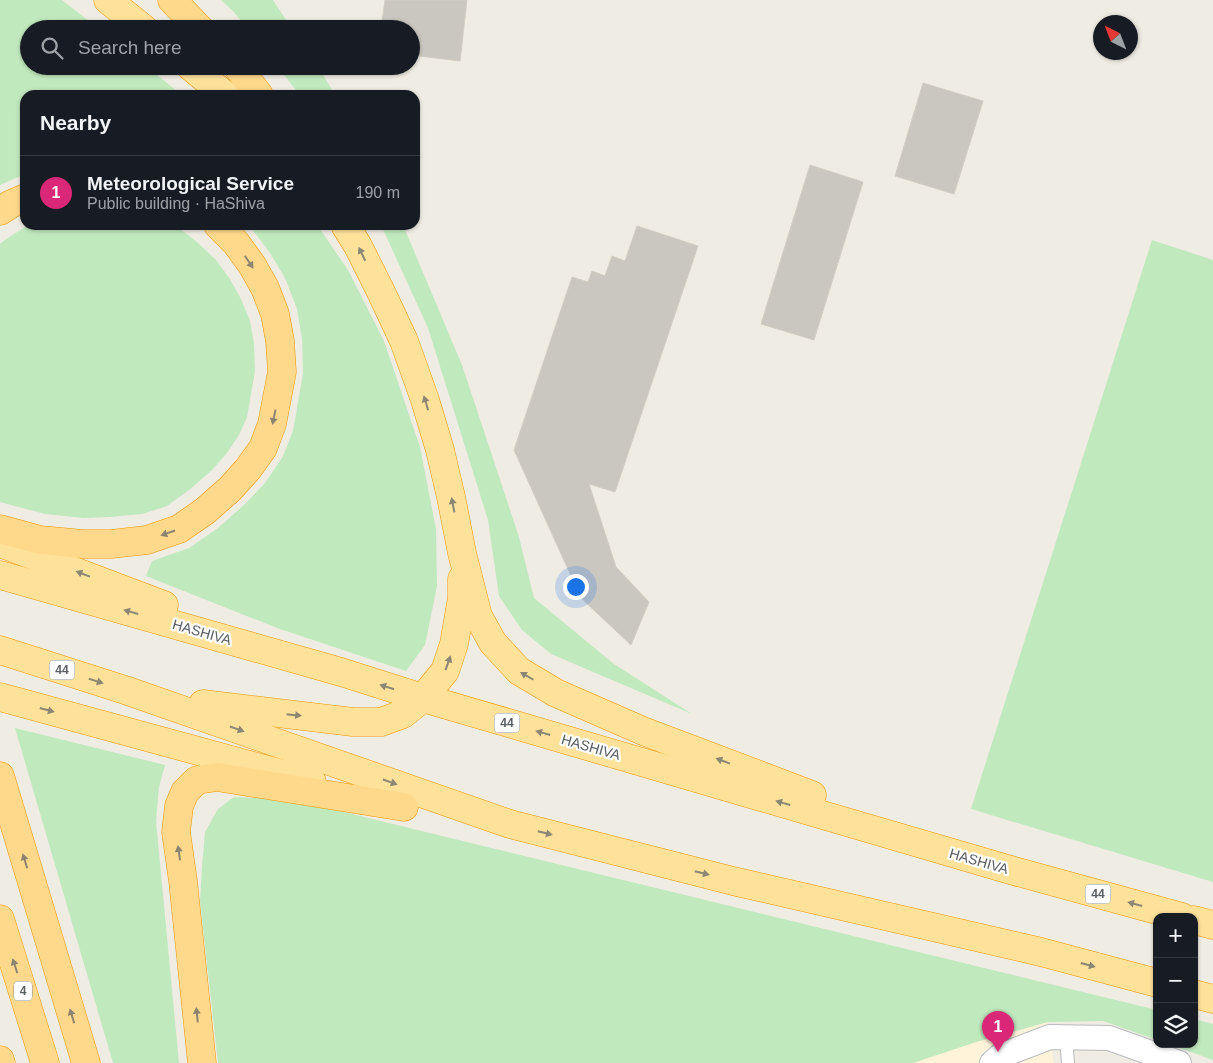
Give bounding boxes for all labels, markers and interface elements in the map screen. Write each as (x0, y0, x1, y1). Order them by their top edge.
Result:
north arrow (1093, 15, 1138, 60)
search box (20, 20, 420, 75)
icon: search (38, 34, 66, 62)
text: Search here (78, 37, 182, 58)
text: Nearby (40, 111, 111, 134)
text: Meteorological Service (87, 173, 294, 194)
text: 1 (52, 184, 60, 201)
text: 190 m (356, 184, 400, 201)
text: Public building · HaShiva (87, 195, 265, 212)
one-way arrow (358, 247, 366, 261)
one-way arrow (244, 255, 254, 269)
one-way arrow (422, 396, 430, 411)
one-way arrow (270, 409, 278, 425)
one-way arrow (449, 497, 457, 513)
one-way arrow (160, 529, 175, 537)
one-way arrow (75, 570, 90, 577)
your location (563, 574, 589, 600)
one-way arrow (123, 608, 138, 616)
street label: HASHIVA (171, 616, 234, 648)
one-way arrow (445, 655, 452, 670)
road number: 44 (50, 660, 74, 680)
one-way arrow (520, 671, 533, 680)
one-way arrow (89, 678, 104, 685)
one-way arrow (380, 682, 395, 690)
one-way arrow (40, 706, 55, 714)
one-way arrow (286, 711, 302, 719)
road number: 44 (494, 714, 520, 732)
one-way arrow (230, 725, 245, 733)
one-way arrow (535, 729, 550, 737)
street label: HASHIVA (560, 731, 623, 763)
one-way arrow (716, 757, 730, 765)
one-way arrow (383, 779, 398, 786)
one-way arrow (775, 799, 790, 807)
one-way arrow (537, 829, 552, 837)
one-way arrow (174, 845, 182, 861)
street label: HASHIVA (948, 845, 1011, 877)
one-way arrow (21, 853, 29, 868)
one-way arrow (695, 869, 710, 877)
road number: 44 (1086, 884, 1110, 904)
one-way arrow (1128, 900, 1143, 908)
map controls (1153, 913, 1198, 1048)
button: + (1153, 913, 1198, 958)
button: − (1153, 958, 1198, 1003)
one-way arrow (11, 959, 18, 974)
one-way arrow (1081, 961, 1096, 969)
road number: 4 (14, 981, 32, 1000)
button: layers (1153, 1003, 1198, 1048)
one-way arrow (193, 1006, 201, 1022)
one-way arrow (67, 1009, 75, 1024)
pin: 1 (982, 1011, 1014, 1052)

